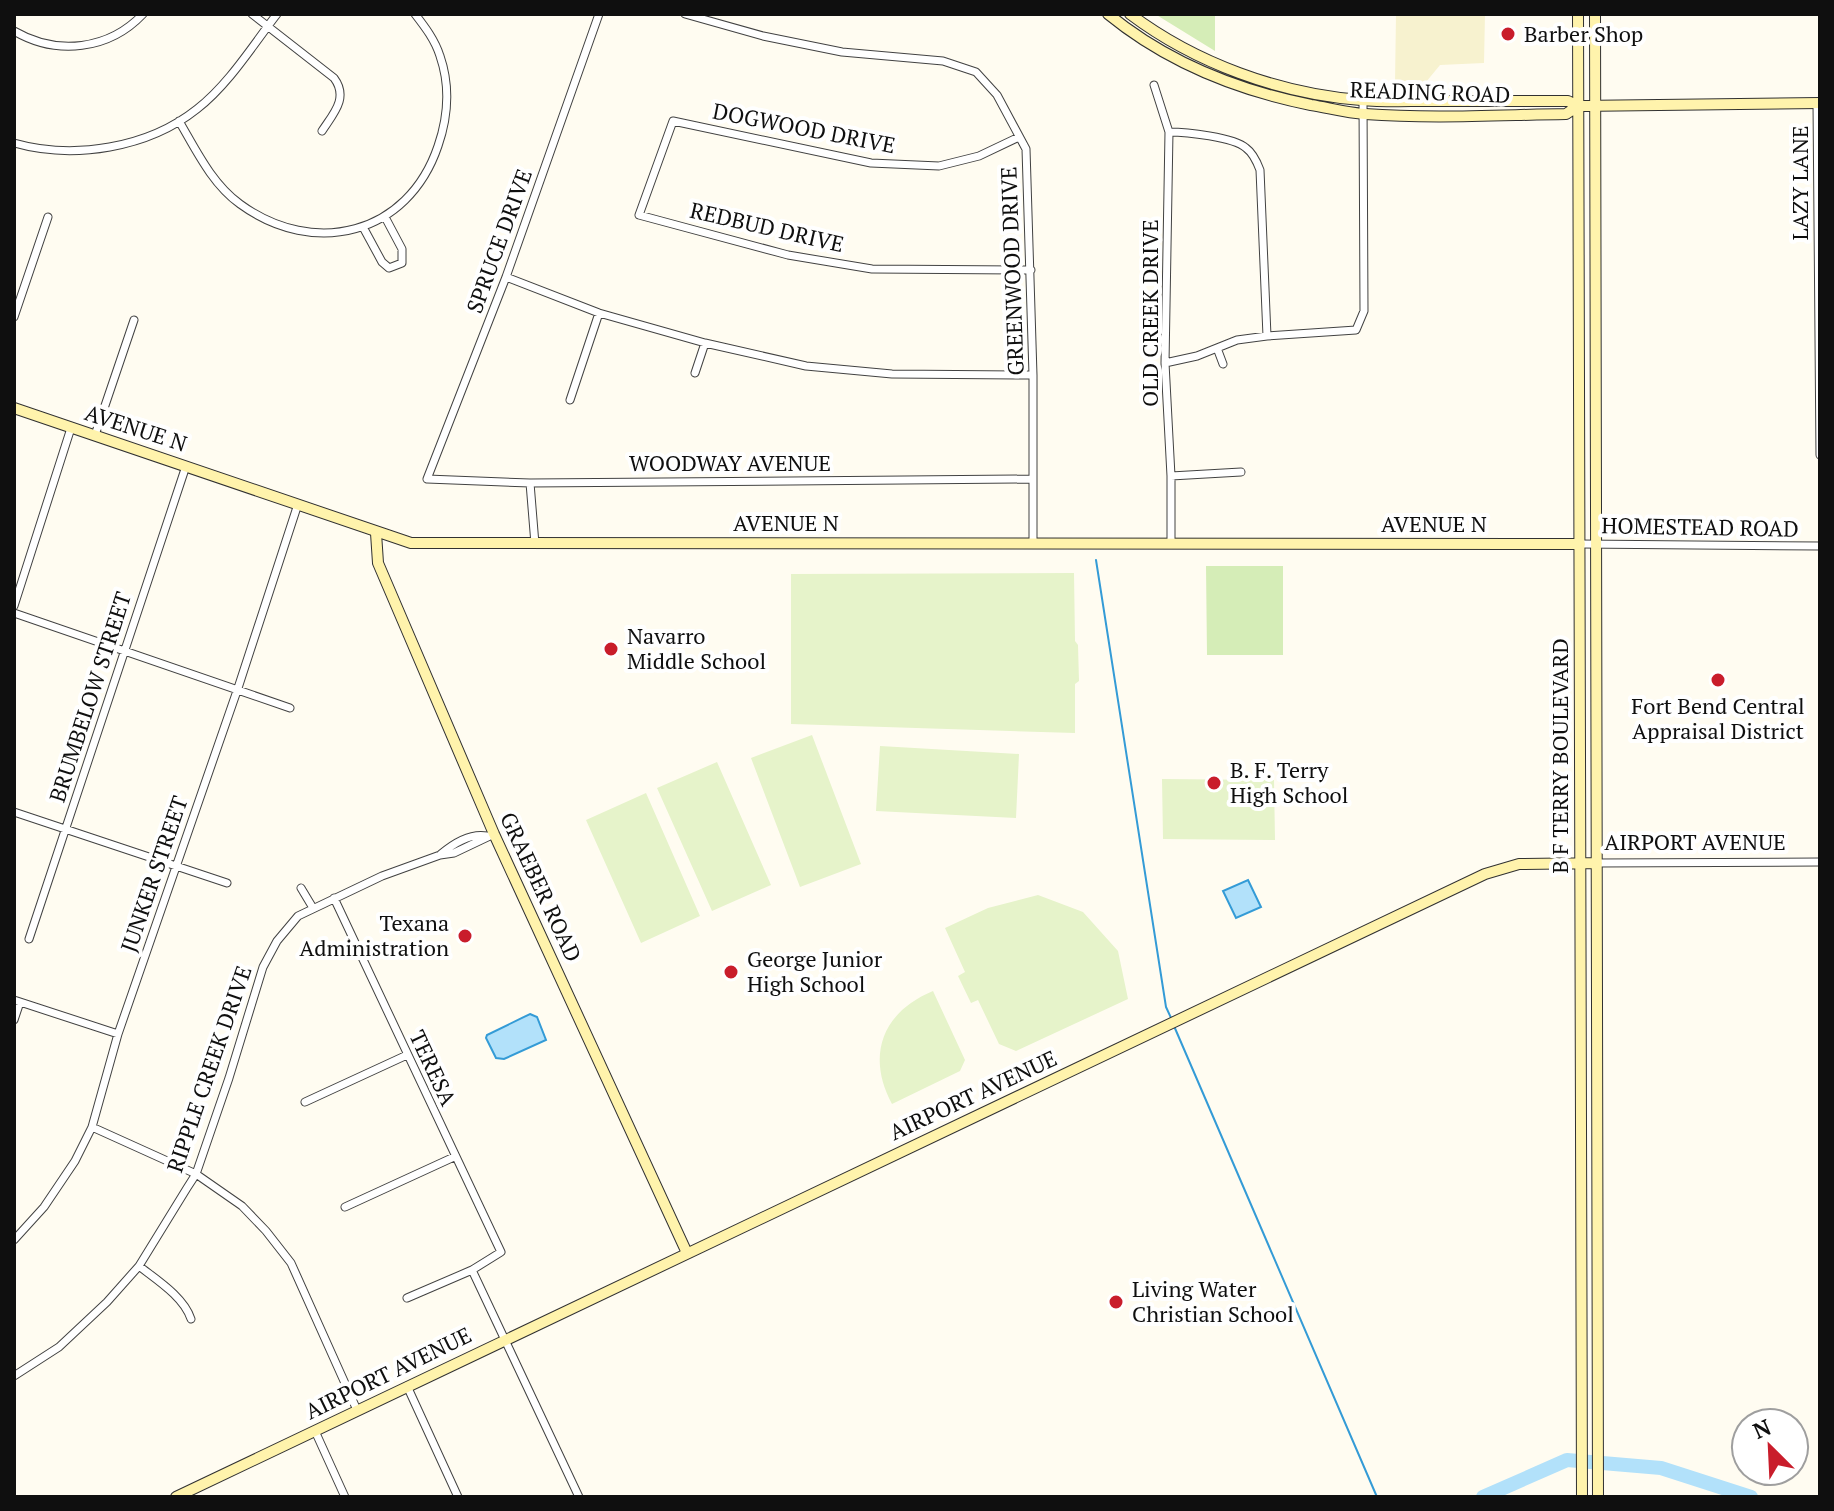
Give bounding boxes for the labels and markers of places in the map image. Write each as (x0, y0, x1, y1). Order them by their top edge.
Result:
place label: Barber Shop (1524, 19, 1643, 48)
marker: Barber Shop (1499, 25, 1517, 43)
place label: Navarro Middle School (627, 621, 766, 675)
marker: Navarro Middle School (602, 640, 620, 658)
marker: Fort Bend Central Appraisal District (1709, 671, 1727, 689)
place label: Fort Bend Central Appraisal District (1631, 691, 1805, 745)
place label: B. F. Terry High School (1230, 755, 1348, 809)
marker: B. F. Terry High School (1205, 774, 1223, 792)
place label: Texana Administration (299, 908, 449, 962)
marker: Texana Administration (456, 927, 474, 945)
place label: George Junior High School (747, 944, 883, 998)
marker: George Junior High School (722, 963, 740, 981)
place label: Living Water Christian School (1132, 1274, 1294, 1328)
marker: Living Water Christian School (1107, 1293, 1125, 1311)

